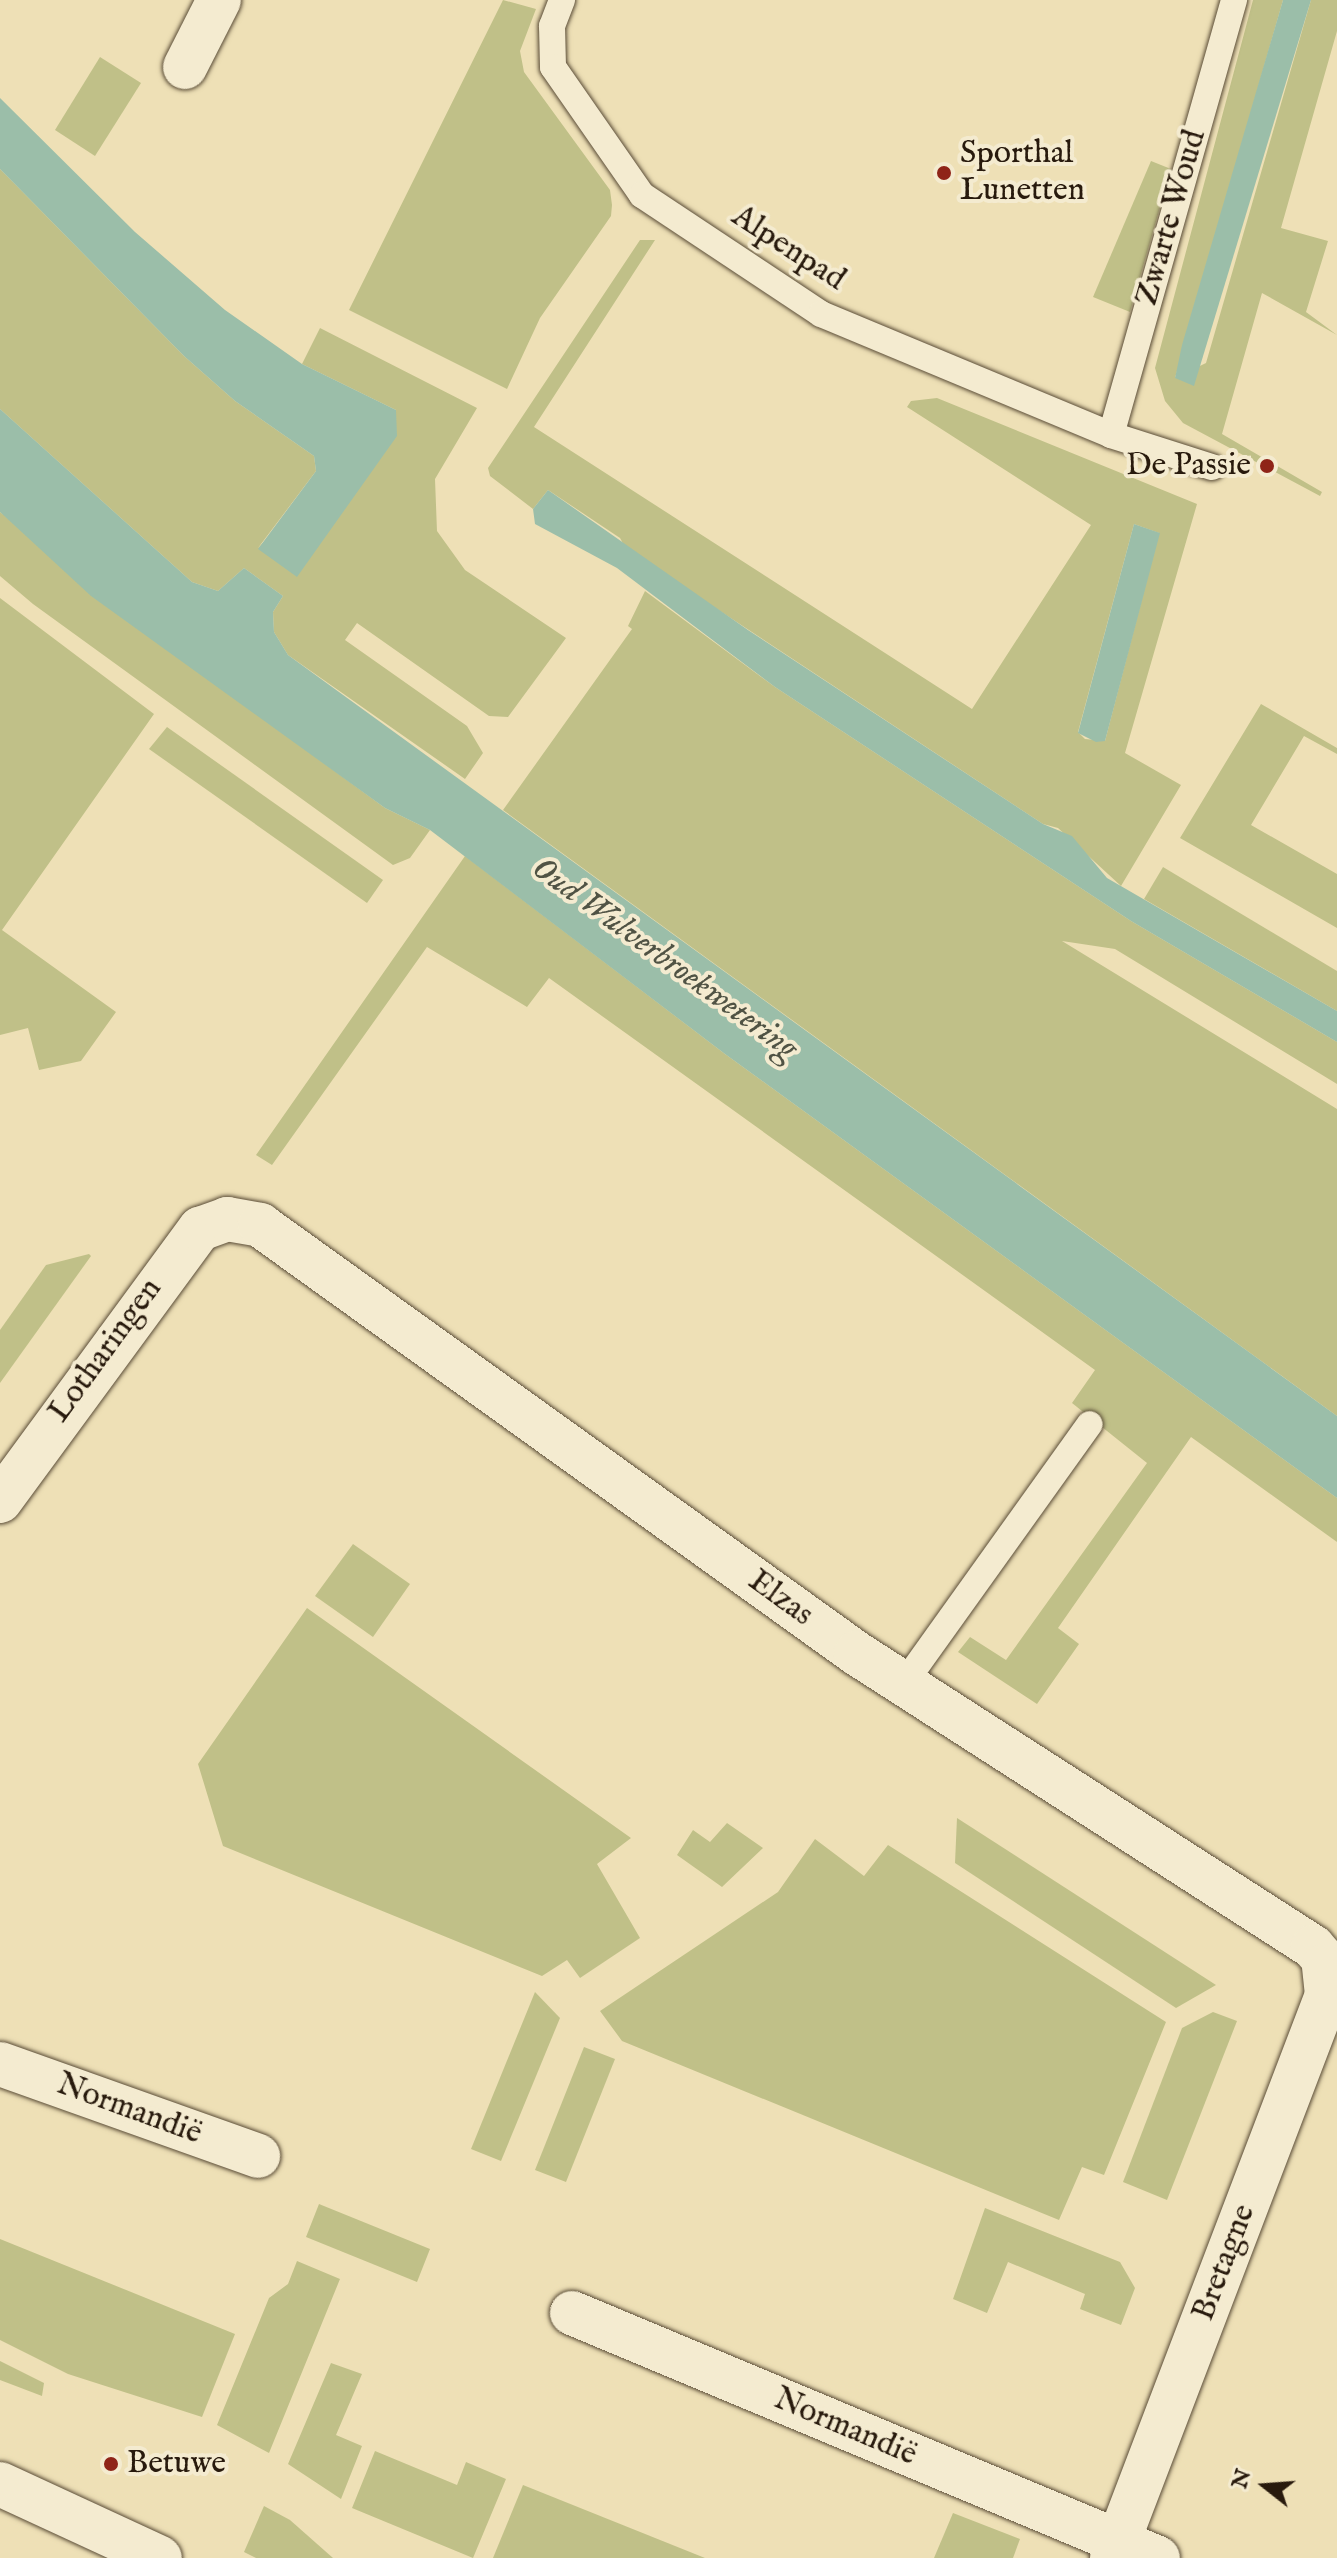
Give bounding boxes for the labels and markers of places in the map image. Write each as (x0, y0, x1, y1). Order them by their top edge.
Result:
place label: Sporthal Lunetten (960, 136, 1085, 211)
marker: Sporthal Lunetten (935, 164, 953, 182)
place label: De Passie (1126, 447, 1251, 485)
marker: De Passie (1258, 457, 1276, 475)
place label: Betuwe (127, 2445, 226, 2483)
marker: Betuwe (102, 2455, 120, 2473)

